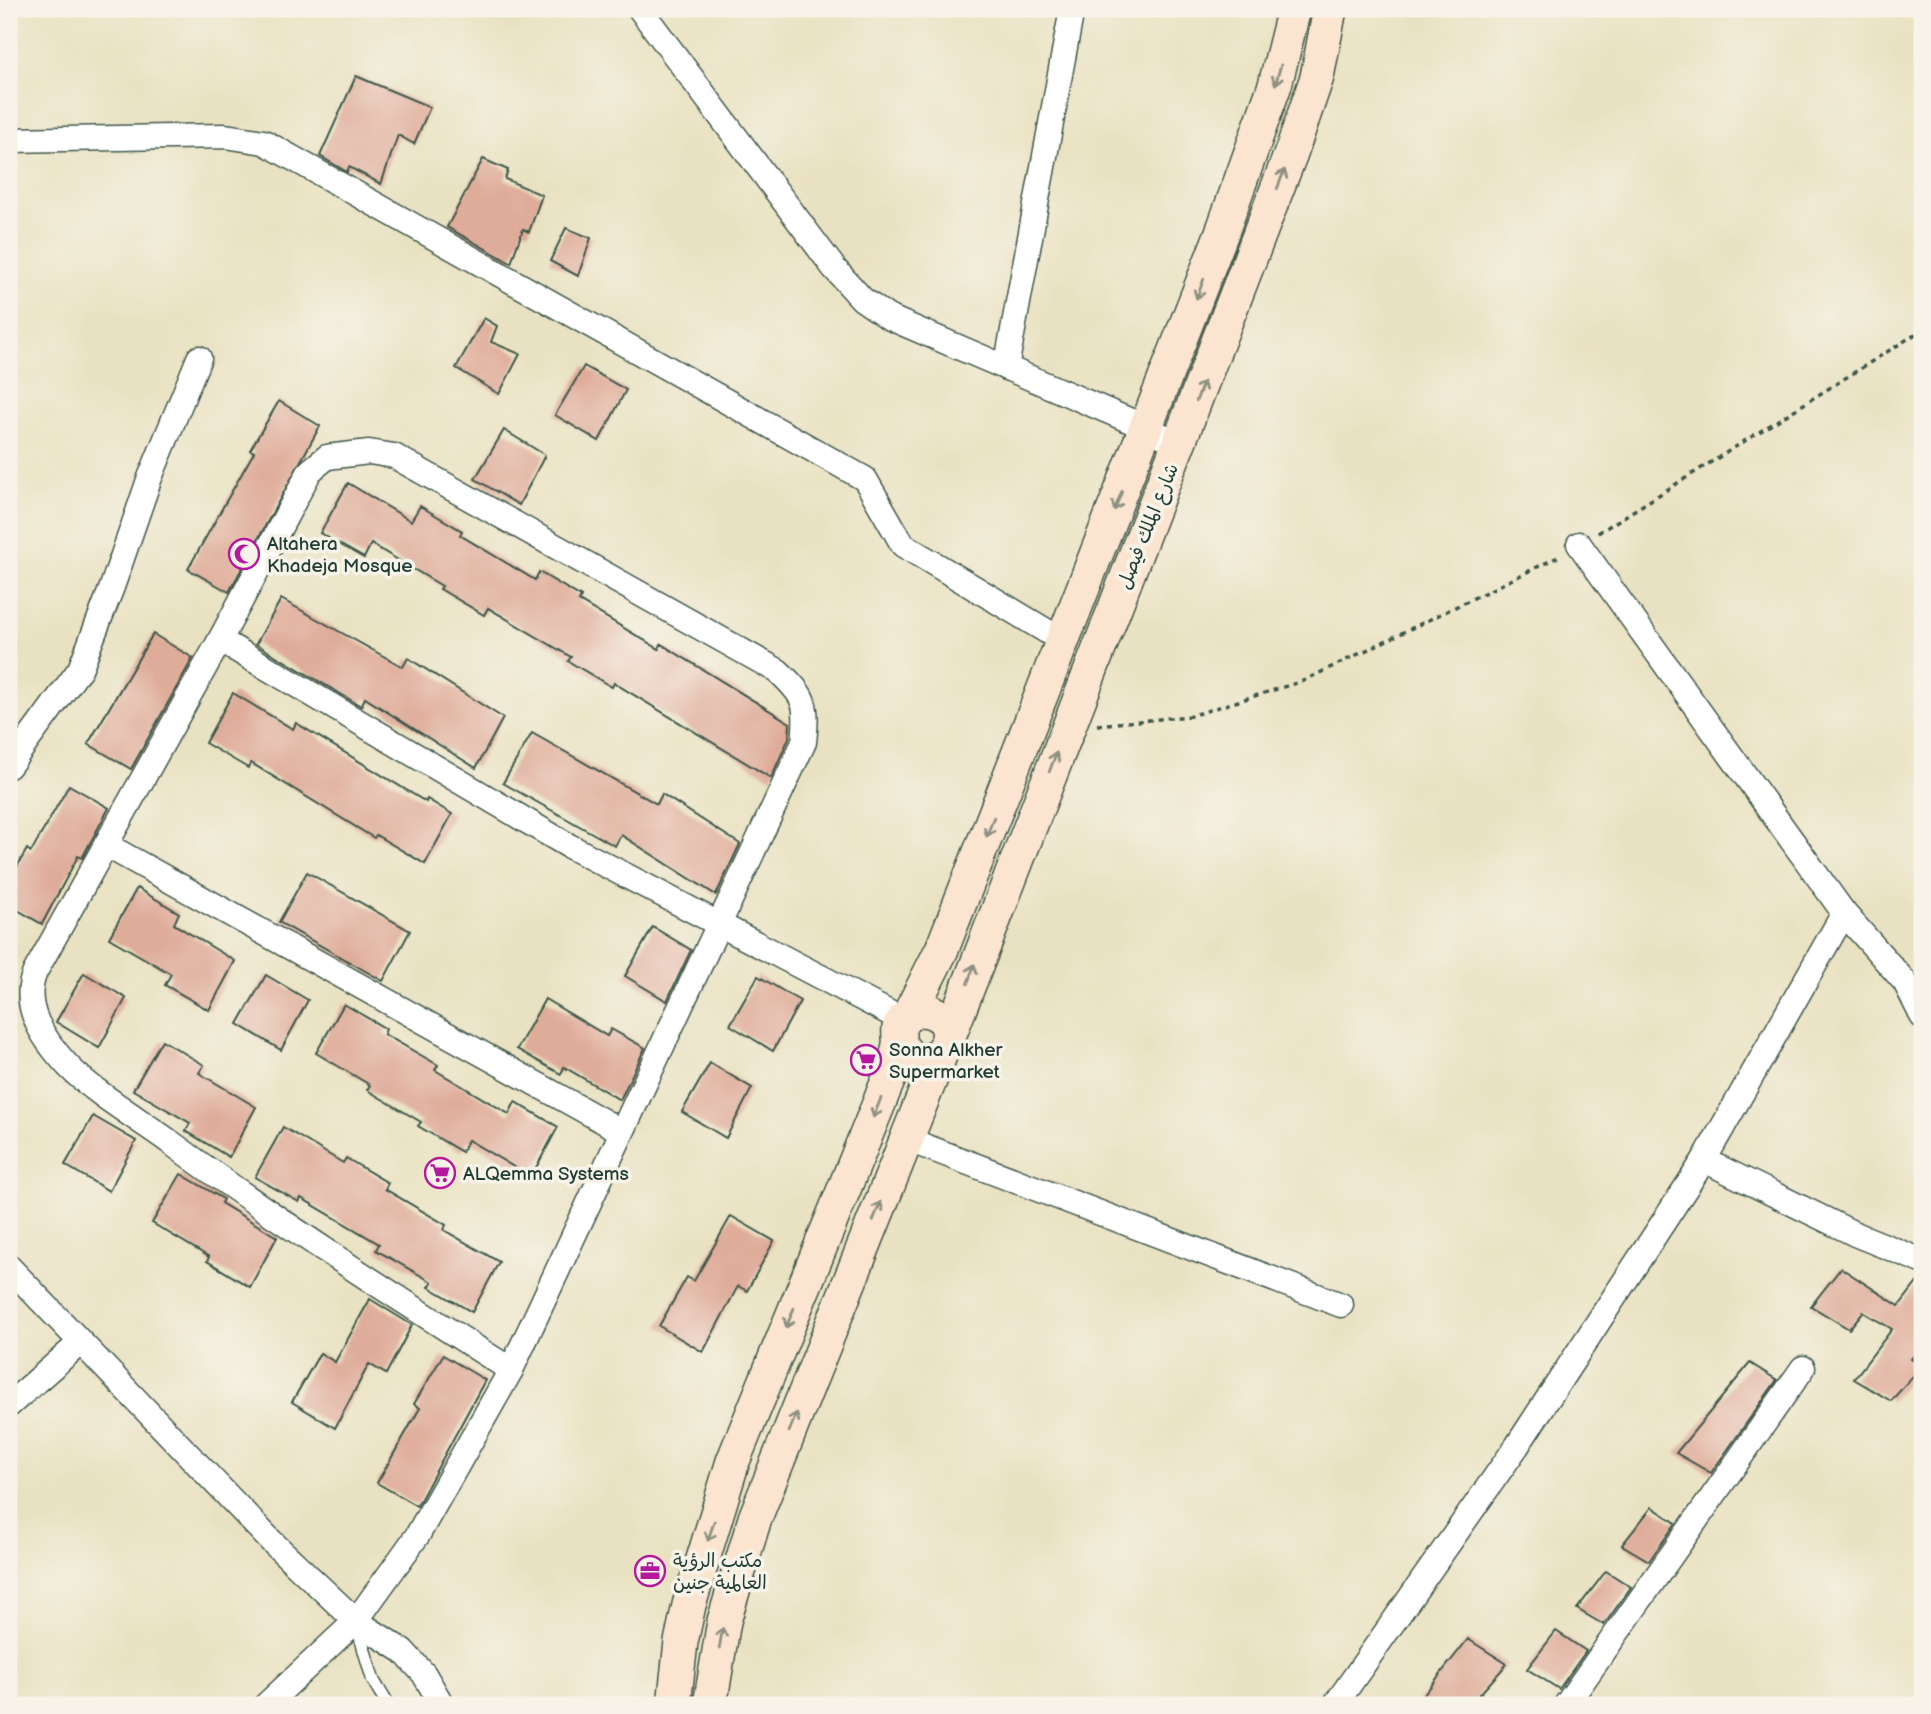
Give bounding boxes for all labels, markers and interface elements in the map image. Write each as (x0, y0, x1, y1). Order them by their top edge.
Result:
one-way arrow (1270, 64, 1283, 86)
one-way arrow (1276, 168, 1289, 190)
one-way arrow (1193, 277, 1206, 299)
one-way arrow (1194, 381, 1207, 403)
street label: شارع الملك فيصل (1113, 460, 1185, 593)
one-way arrow (1111, 490, 1124, 511)
place label: Altahera Khadeja Mosque (267, 533, 413, 578)
mosque icon: Altahera Khadeja Mosque (227, 537, 261, 571)
one-way arrow (1048, 752, 1061, 774)
one-way arrow (983, 815, 996, 837)
one-way arrow (966, 964, 978, 986)
place label: Sonna Alkher Supermarket (889, 1039, 1004, 1084)
supermarket icon: Sonna Alkher Supermarket (849, 1043, 883, 1077)
one-way arrow (870, 1097, 883, 1118)
supermarket icon: ALQemma Systems (423, 1156, 457, 1190)
place label: ALQemma Systems (463, 1163, 629, 1186)
one-way arrow (871, 1201, 884, 1223)
one-way arrow (783, 1307, 796, 1329)
one-way arrow (787, 1412, 800, 1434)
one-way arrow (704, 1520, 716, 1542)
place label: مكتب الرؤية العالمية جنين (673, 1550, 767, 1595)
office icon: مكتب الرؤية العالمية جنين (633, 1554, 667, 1588)
one-way arrow (715, 1627, 728, 1650)

